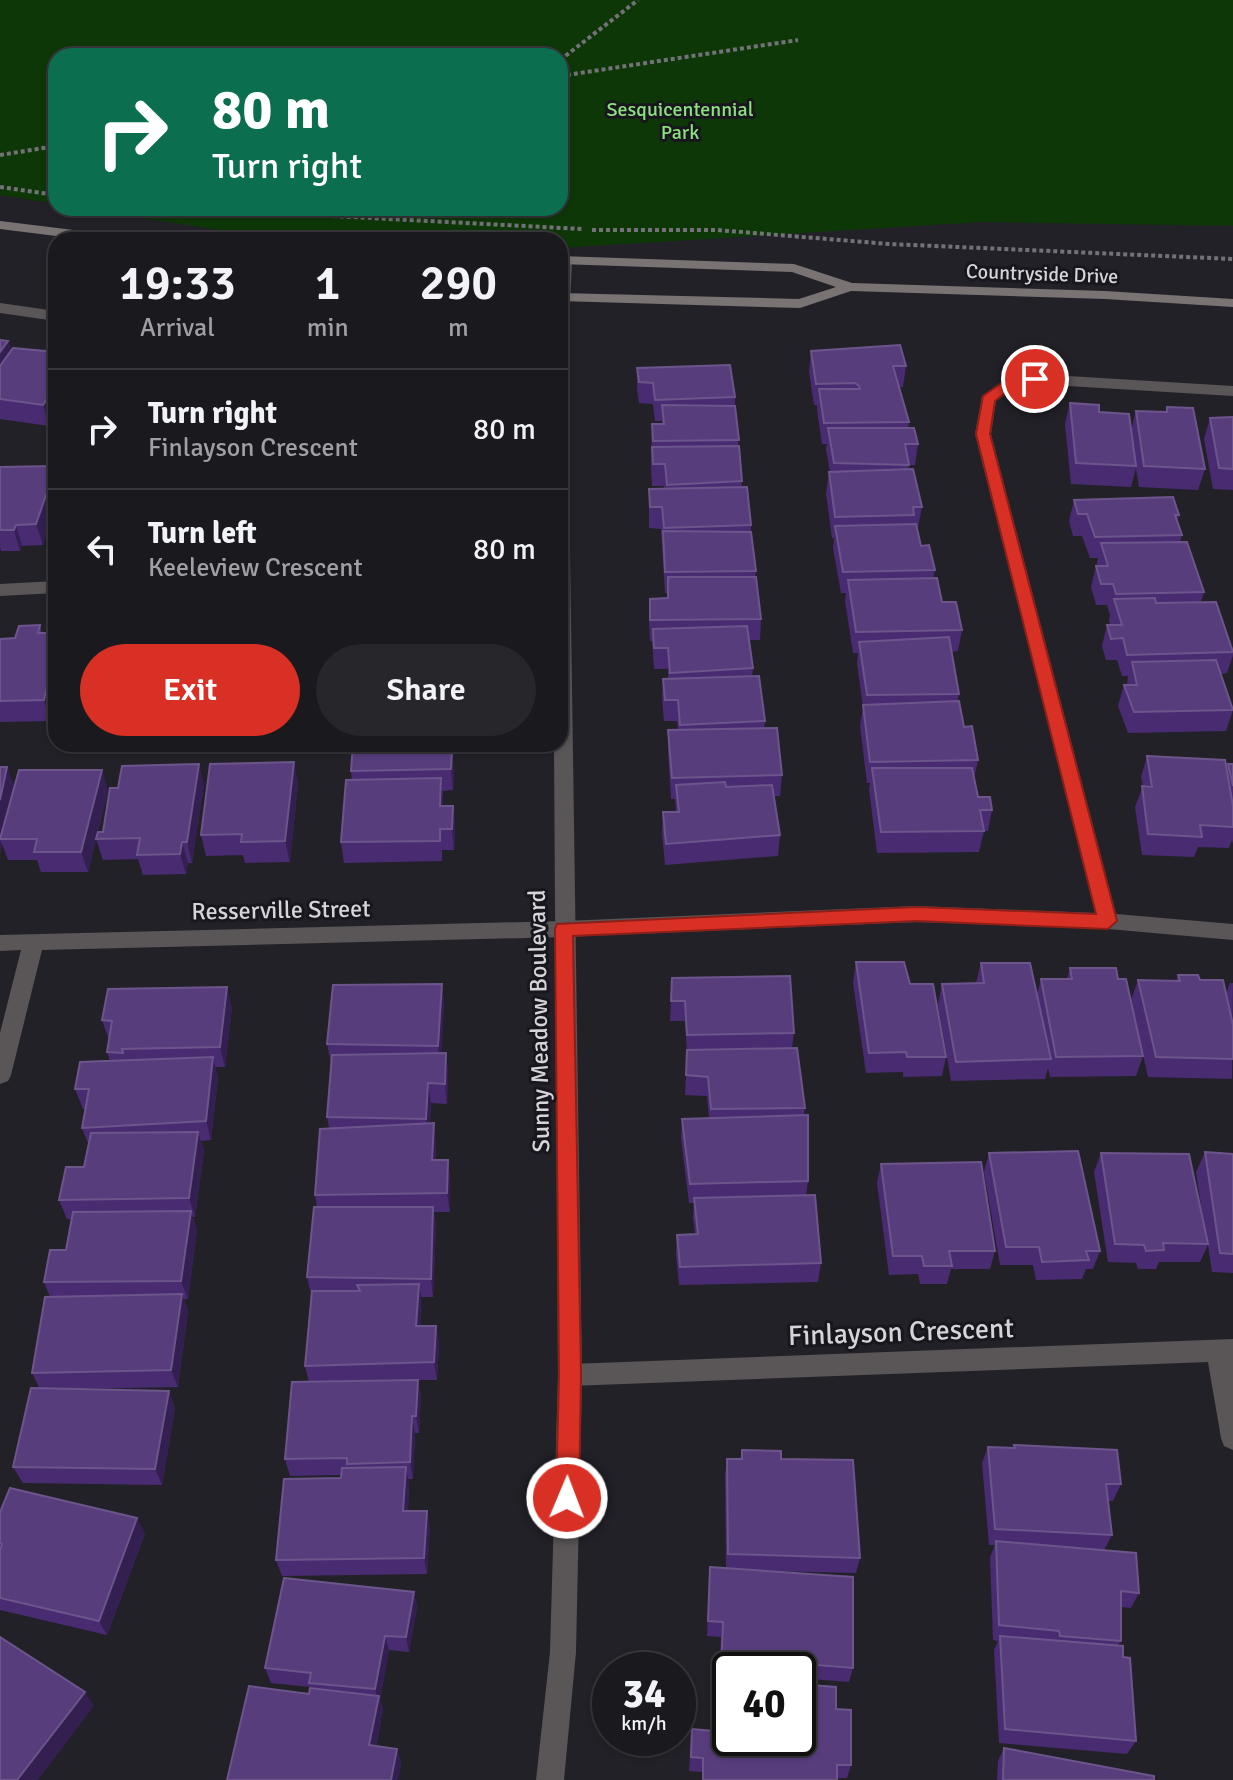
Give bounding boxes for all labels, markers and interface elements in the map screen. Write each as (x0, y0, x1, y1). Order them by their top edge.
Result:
text: 80 m (212, 75, 330, 144)
icon: right (80, 80, 184, 184)
park label: Sesquicentennial Park (606, 97, 754, 145)
text: Turn right (212, 144, 362, 189)
text: 19:33 (119, 254, 236, 313)
text: 1 (315, 254, 341, 313)
text: 290 (419, 254, 497, 313)
street label: Countryside Drive (965, 259, 1119, 289)
text: Arrival (140, 312, 215, 344)
text: min (307, 312, 349, 344)
text: m (448, 312, 469, 344)
pin (1001, 345, 1069, 413)
icon: arrive (1013, 357, 1057, 401)
text: Turn right (148, 395, 277, 432)
icon: right (80, 407, 124, 451)
text: 80 m (473, 411, 536, 448)
text: Finlayson Crescent (148, 432, 358, 464)
text: Turn left (148, 515, 257, 552)
icon: left (80, 527, 124, 571)
text: 80 m (473, 531, 536, 568)
text: Keeleview Crescent (148, 552, 363, 584)
button: Exit (80, 644, 300, 736)
button: Share (316, 644, 536, 736)
street label: Sunny Meadow Boulevard (522, 889, 556, 1153)
street label: Resserville Street (191, 893, 371, 927)
street label: Finlayson Crescent (787, 1311, 1015, 1353)
position arrow (525, 1456, 609, 1540)
speed limit sign: 40 (712, 1652, 816, 1756)
text: 34 (622, 1669, 666, 1719)
text: km/h (621, 1711, 667, 1736)

